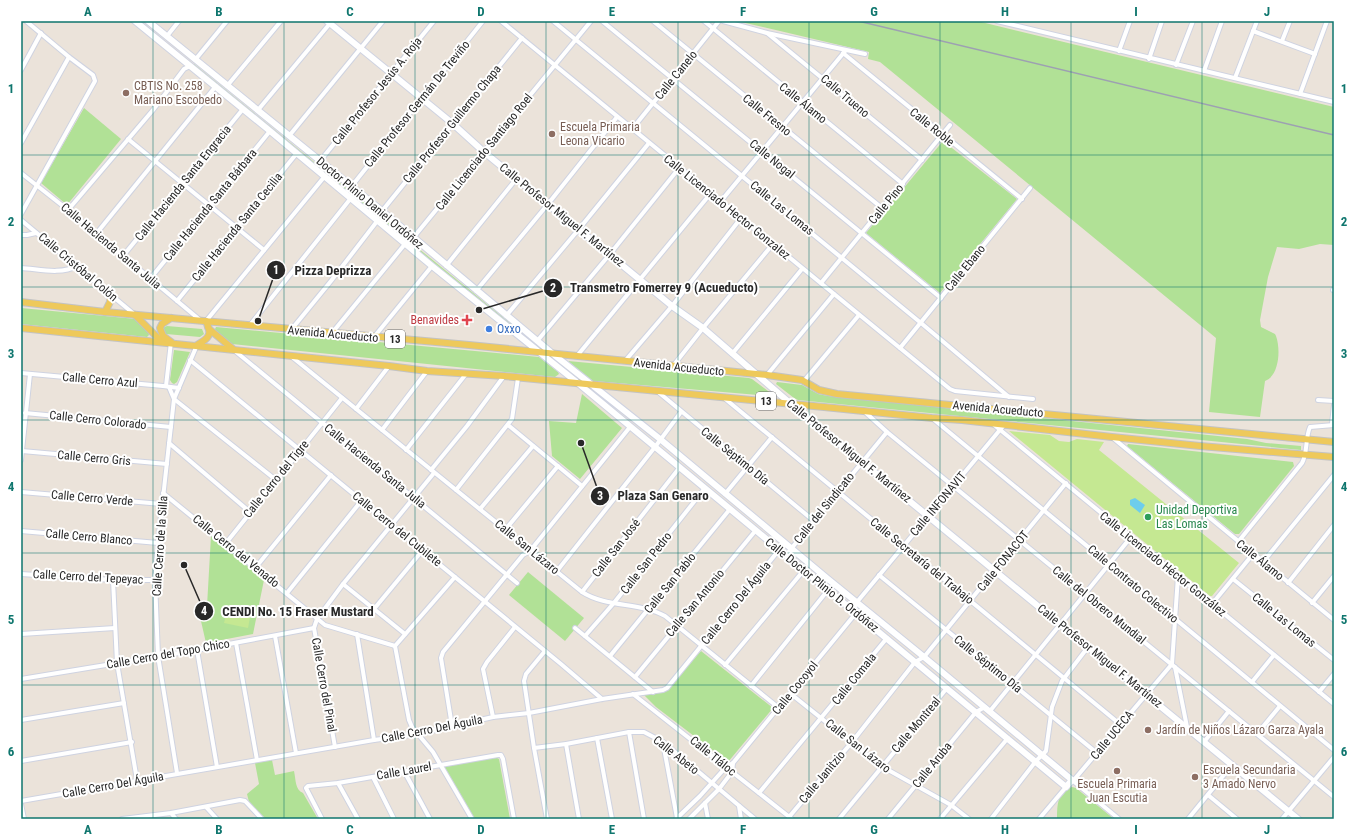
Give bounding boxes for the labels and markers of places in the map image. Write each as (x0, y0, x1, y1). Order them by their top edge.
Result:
place label: CBTIS No. 258 Mariano Escobedo (134, 79, 222, 107)
marker: CBTIS No. 258 Mariano Escobedo (121, 88, 131, 98)
place label: Escuela Primaria Leona Vicario (560, 120, 640, 148)
marker: Escuela Primaria Leona Vicario (547, 129, 557, 139)
callout: Pizza Deprizza (266, 258, 379, 283)
callout: Transmetro Fomerrey 9 (Acueducto) (543, 275, 766, 300)
place label: Benavides (410, 313, 459, 327)
marker: Benavides (462, 315, 472, 325)
place label: Oxxo (497, 322, 521, 336)
marker: Oxxo (484, 324, 494, 334)
callout: Plaza San Genaro (590, 483, 717, 508)
place label: Unidad Deportiva Las Lomas (1156, 503, 1237, 531)
marker: Unidad Deportiva Las Lomas (1143, 512, 1153, 522)
callout: CENDI No. 15 Fraser Mustard (194, 599, 382, 624)
place label: Jardín de Niños Lázaro Garza Ayala (1156, 723, 1324, 737)
marker: Jardín de Niños Lázaro Garza Ayala (1143, 725, 1153, 735)
place label: Escuela Secundaria 3 Amado Nervo (1203, 763, 1296, 791)
marker: Escuela Primaria Juan Escutia (1112, 766, 1122, 776)
marker: Escuela Secundaria 3 Amado Nervo (1190, 772, 1200, 782)
place label: Escuela Primaria Juan Escutia (1077, 777, 1157, 805)

